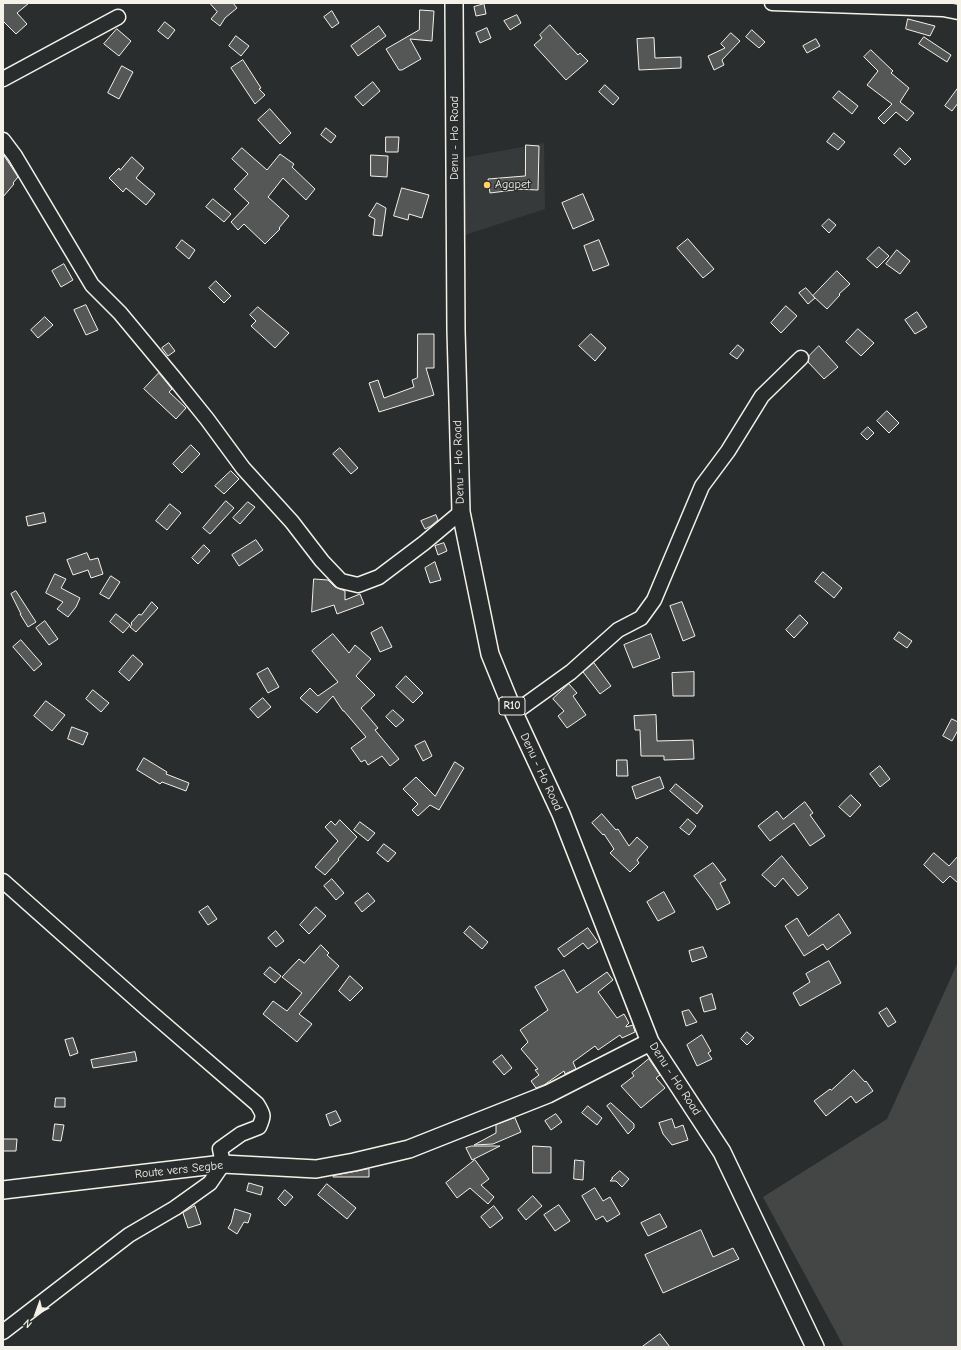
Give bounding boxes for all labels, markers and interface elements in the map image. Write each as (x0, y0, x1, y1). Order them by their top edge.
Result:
street label: Denu - Ho Road (448, 96, 462, 180)
place label: Agapet (495, 178, 530, 192)
marker: Agapet (482, 180, 492, 190)
street label: Denu - Ho Road (450, 420, 468, 504)
road number: R10 (499, 697, 525, 715)
street label: Denu - Ho Road (517, 731, 565, 813)
street label: Denu - Ho Road (646, 1040, 704, 1118)
street label: Route vers Segbe (134, 1158, 224, 1182)
north arrow (16, 1294, 56, 1334)
text: N (21, 1316, 35, 1331)

